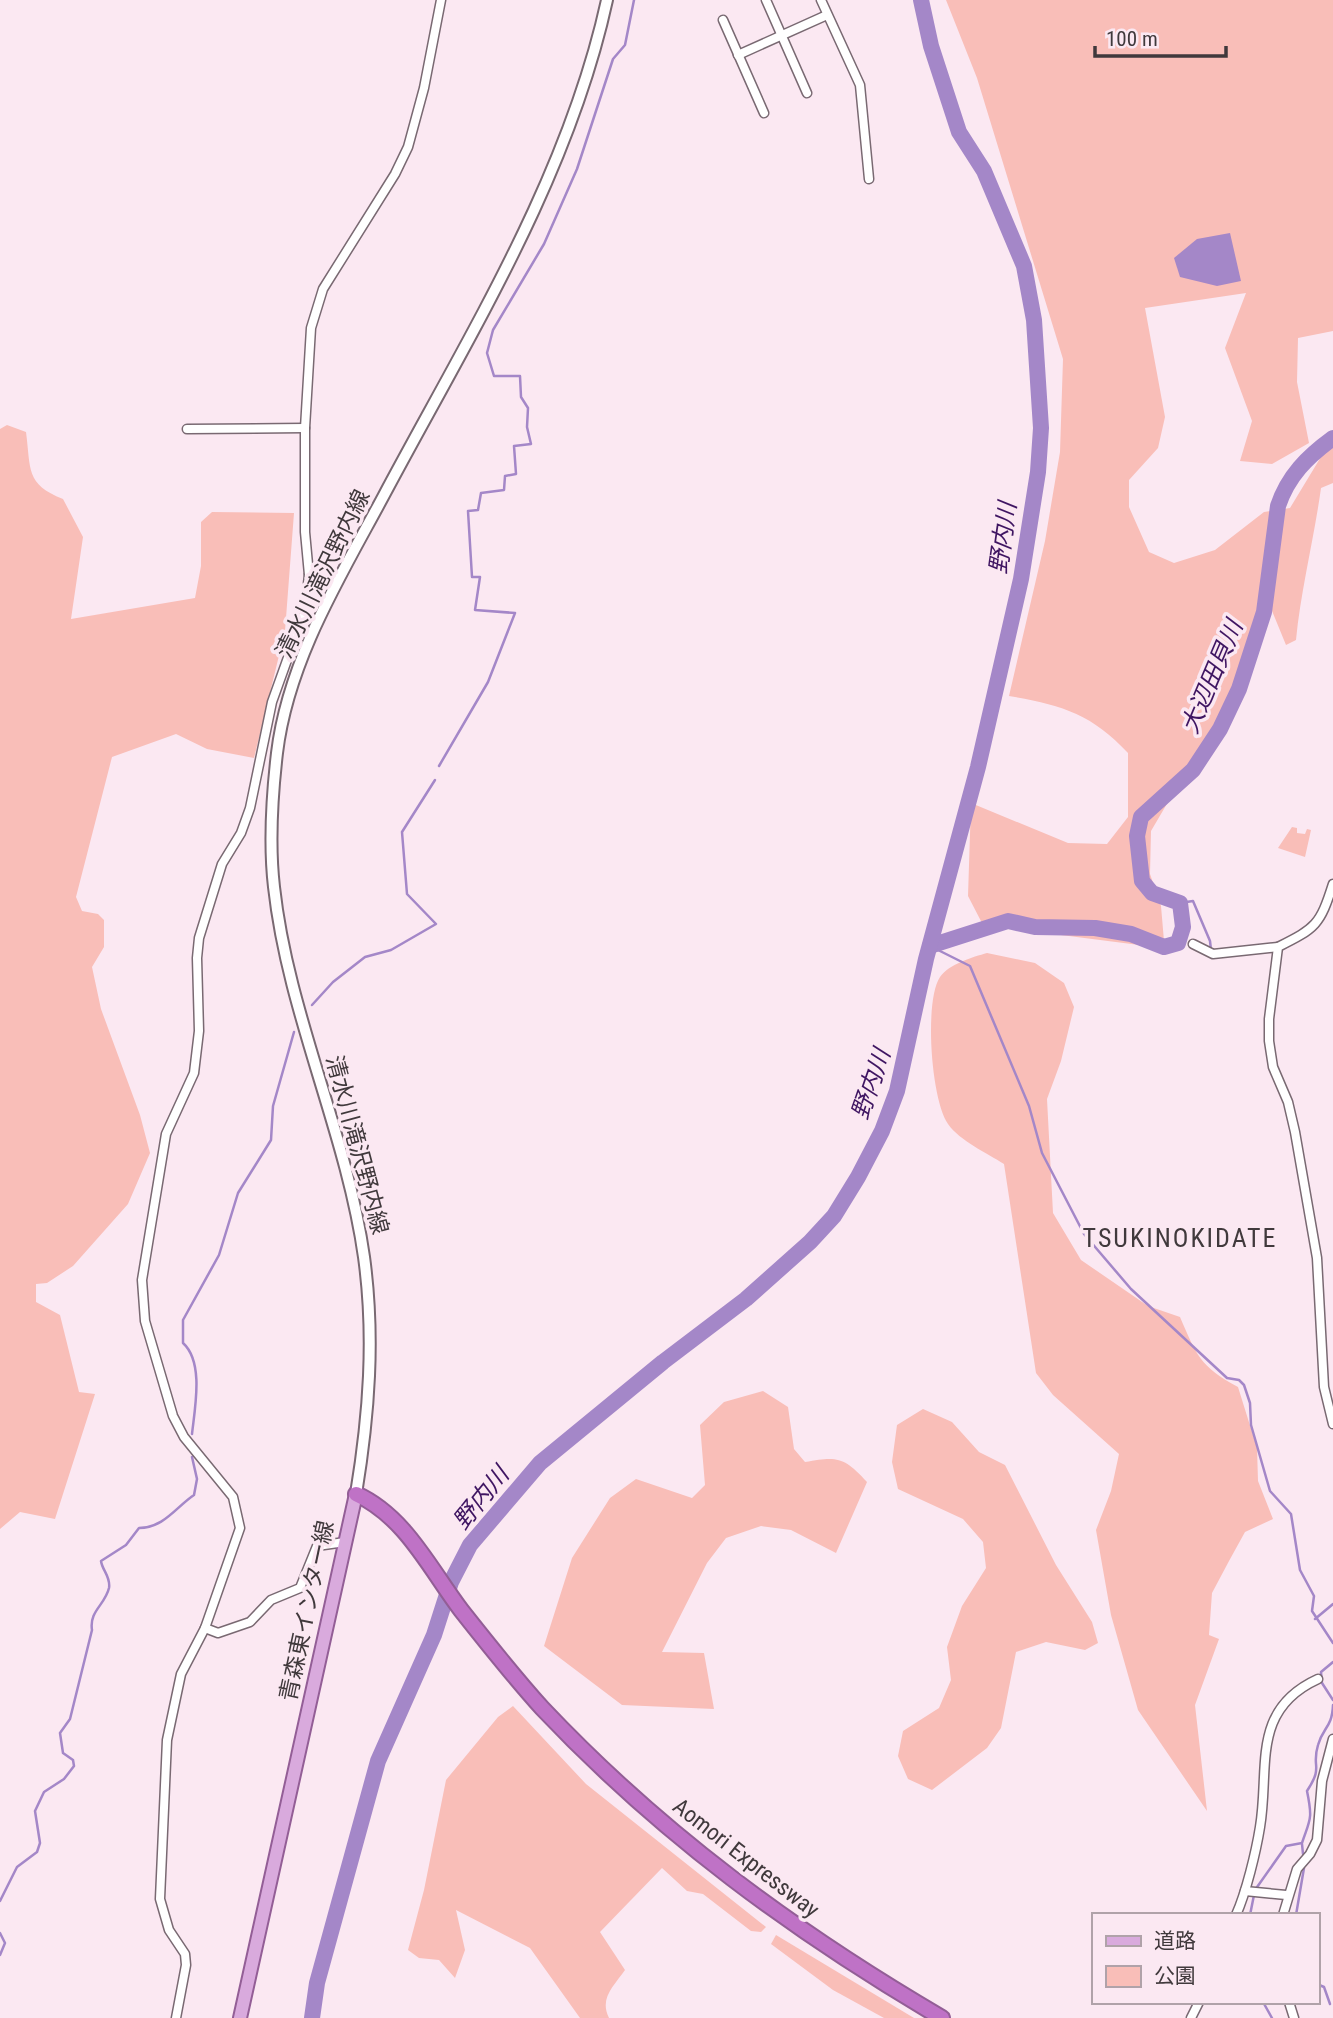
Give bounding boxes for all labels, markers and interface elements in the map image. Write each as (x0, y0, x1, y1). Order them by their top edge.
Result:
scale bar (1095, 14, 1226, 58)
text: 100 m (1106, 27, 1158, 51)
street label: 清水川滝沢野内線 (271, 485, 375, 663)
water label: 野内川 (984, 497, 1022, 576)
water label: 大辺田貝川 (1176, 614, 1250, 738)
water label: 野内川 (846, 1043, 897, 1123)
street label: 清水川滝沢野内線 (320, 1053, 394, 1237)
district label: TSUKINOKIDATE (1083, 1223, 1277, 1253)
water label: 野内川 (447, 1459, 516, 1535)
street label: 青森東インター線 (275, 1518, 339, 1704)
street label: Aomori Expressway (668, 1793, 825, 1924)
legend (1092, 1913, 1319, 2004)
text: 道路 (1154, 1929, 1196, 1953)
text: 公園 (1154, 1964, 1196, 1988)

